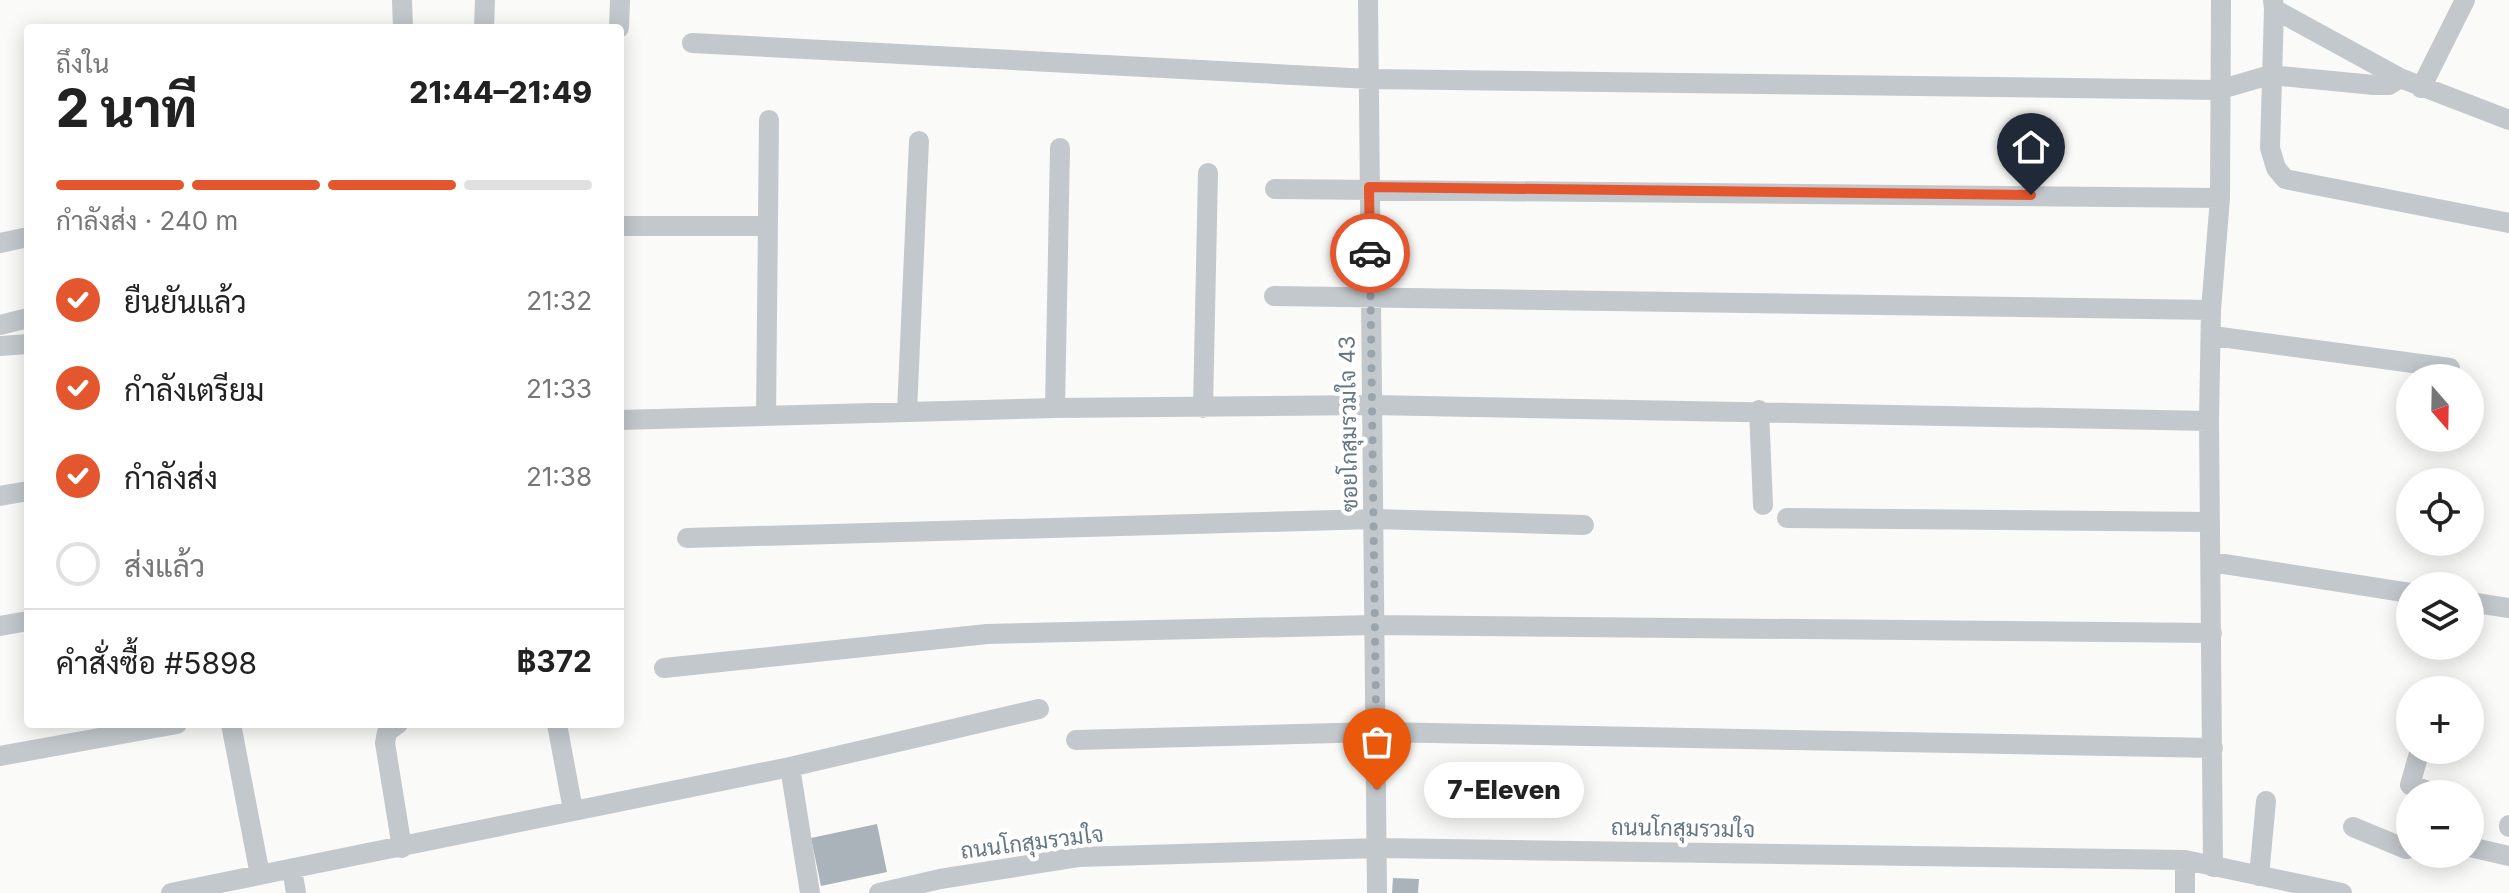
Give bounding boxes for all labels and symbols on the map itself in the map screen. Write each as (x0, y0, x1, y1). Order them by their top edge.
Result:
pin (1997, 113, 2065, 195)
courier (1330, 213, 1410, 293)
street label: ซอยโกสุมรวมใจ 43 (1332, 336, 1366, 512)
north arrow (2396, 364, 2484, 452)
pin (1343, 708, 1411, 790)
callout: 7-Eleven (1425, 762, 1585, 818)
street label: ถนนโกสุมรวมใจ (1611, 813, 1755, 845)
street label: ถนนโกสุมรวมใจ (959, 819, 1105, 867)

